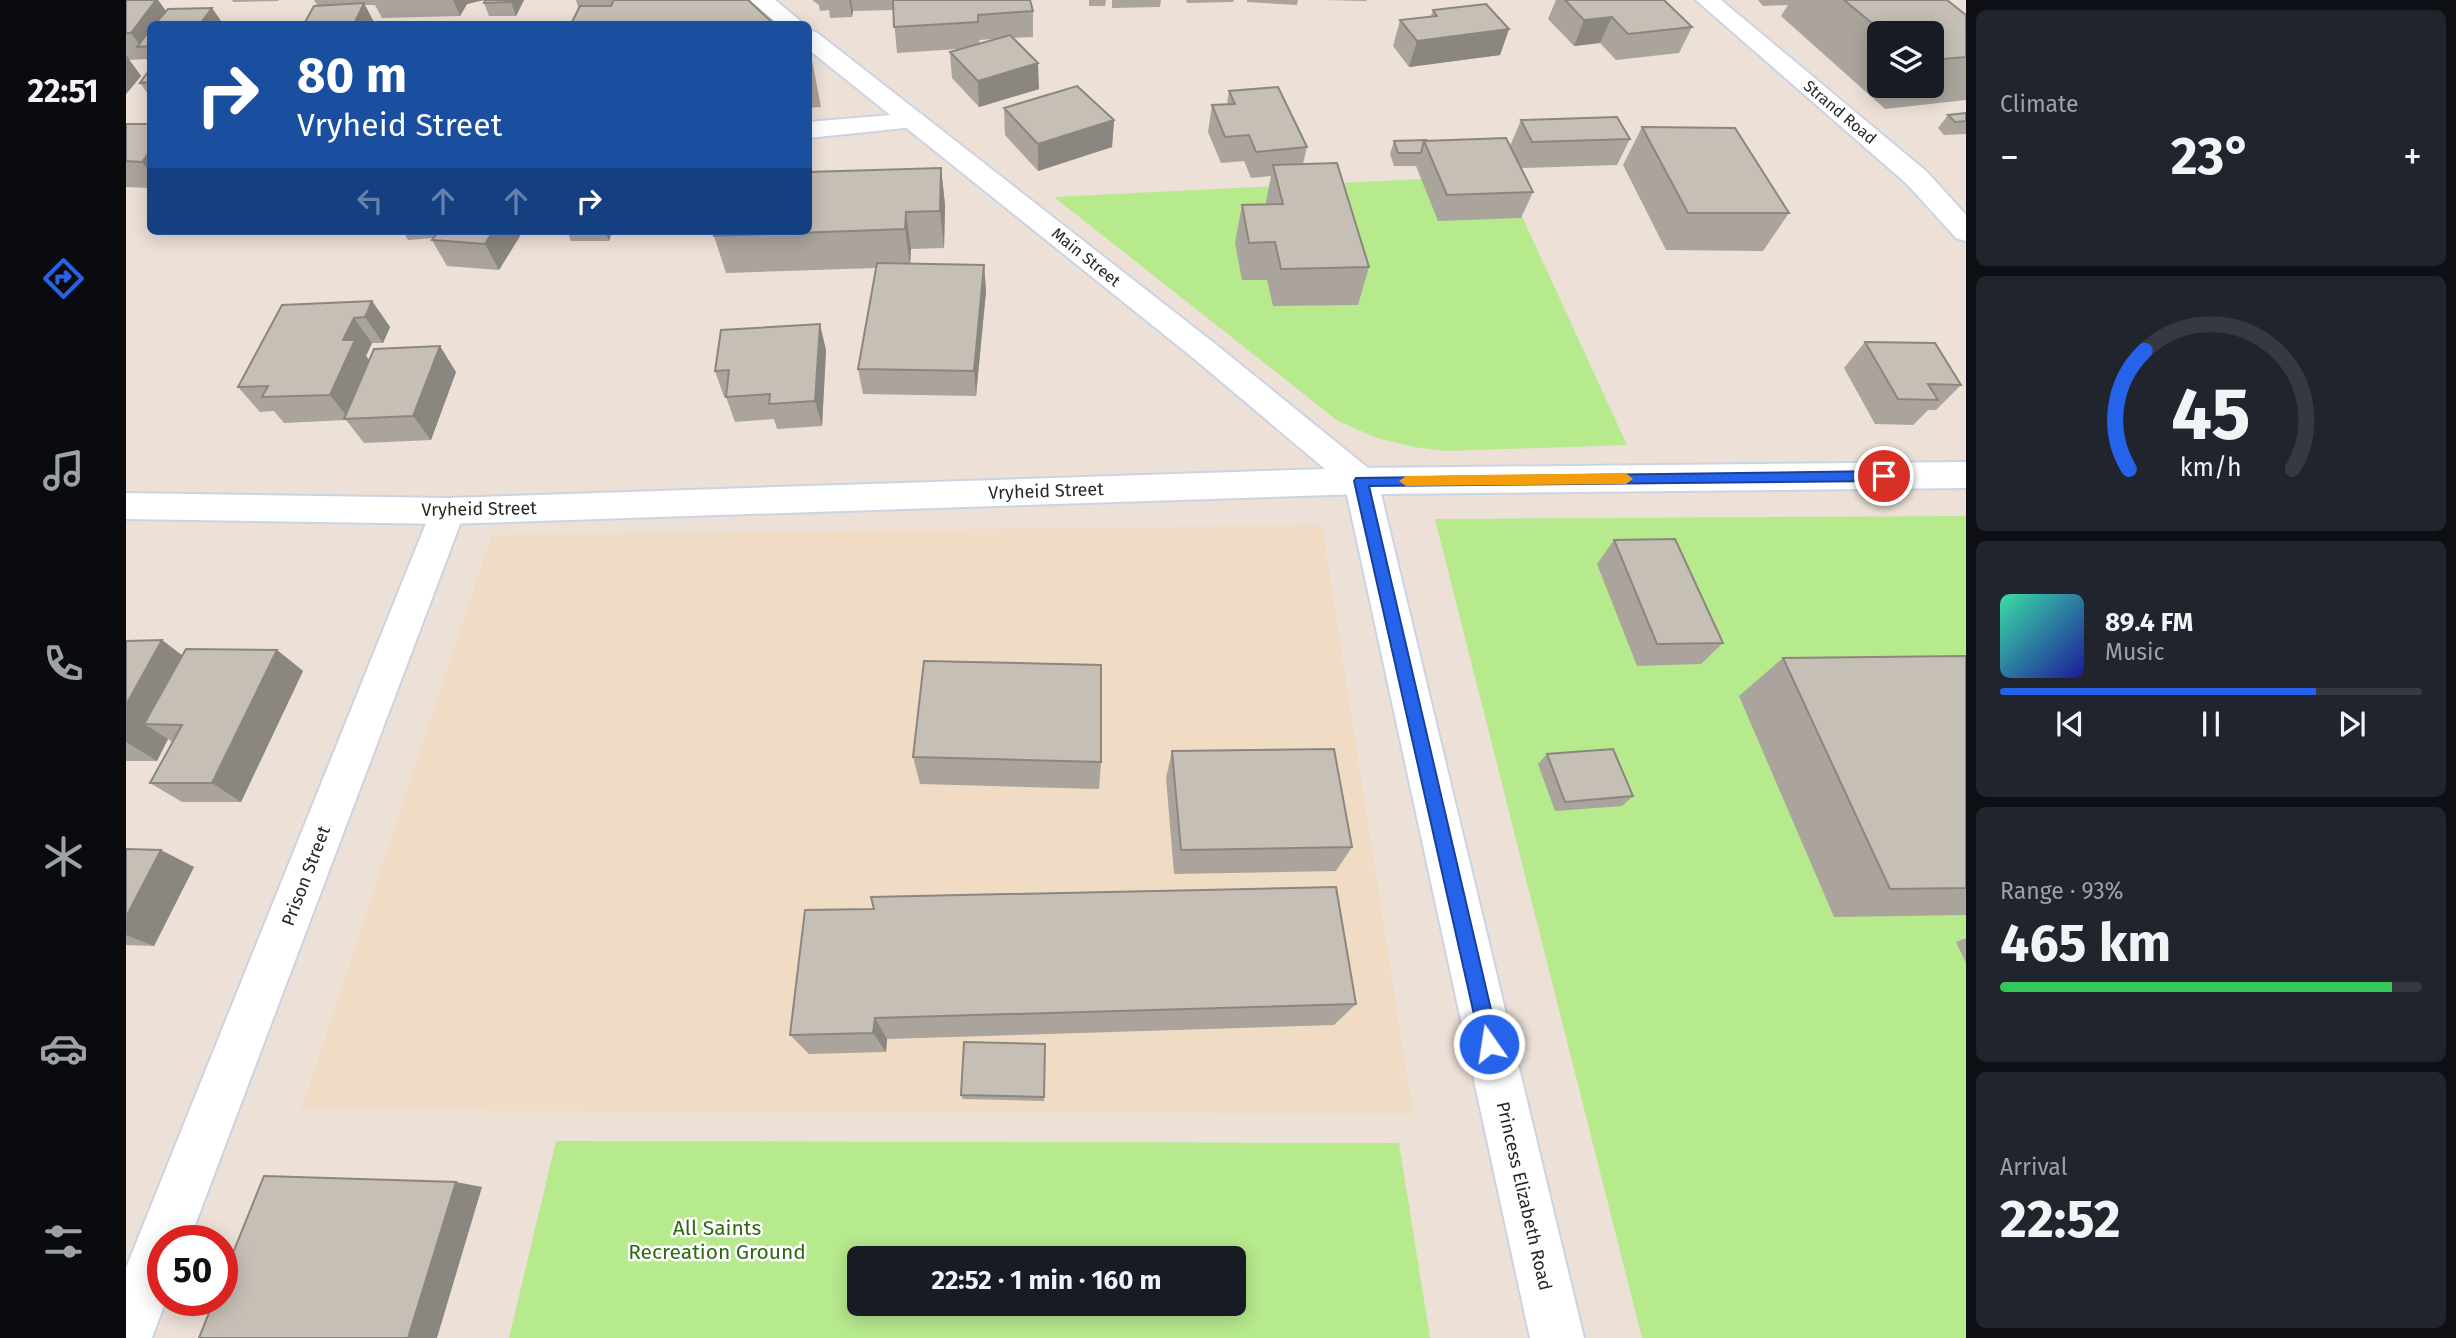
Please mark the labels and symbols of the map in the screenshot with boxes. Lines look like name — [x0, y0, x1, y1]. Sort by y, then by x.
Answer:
street label: Strand Road — [1800, 76, 1880, 148]
street label: Main Street — [1048, 224, 1124, 291]
pin — [1854, 446, 1914, 506]
street label: Vryheid Street — [988, 478, 1105, 504]
street label: Vryheid Street — [421, 497, 537, 521]
street label: Prison Street — [277, 822, 335, 929]
position arrow — [1452, 1007, 1526, 1081]
street label: Princess Elizabeth Road — [1492, 1099, 1556, 1293]
park label: All Saints Recreation Ground — [628, 1215, 806, 1265]
speed limit sign: 50 — [147, 1225, 238, 1316]

